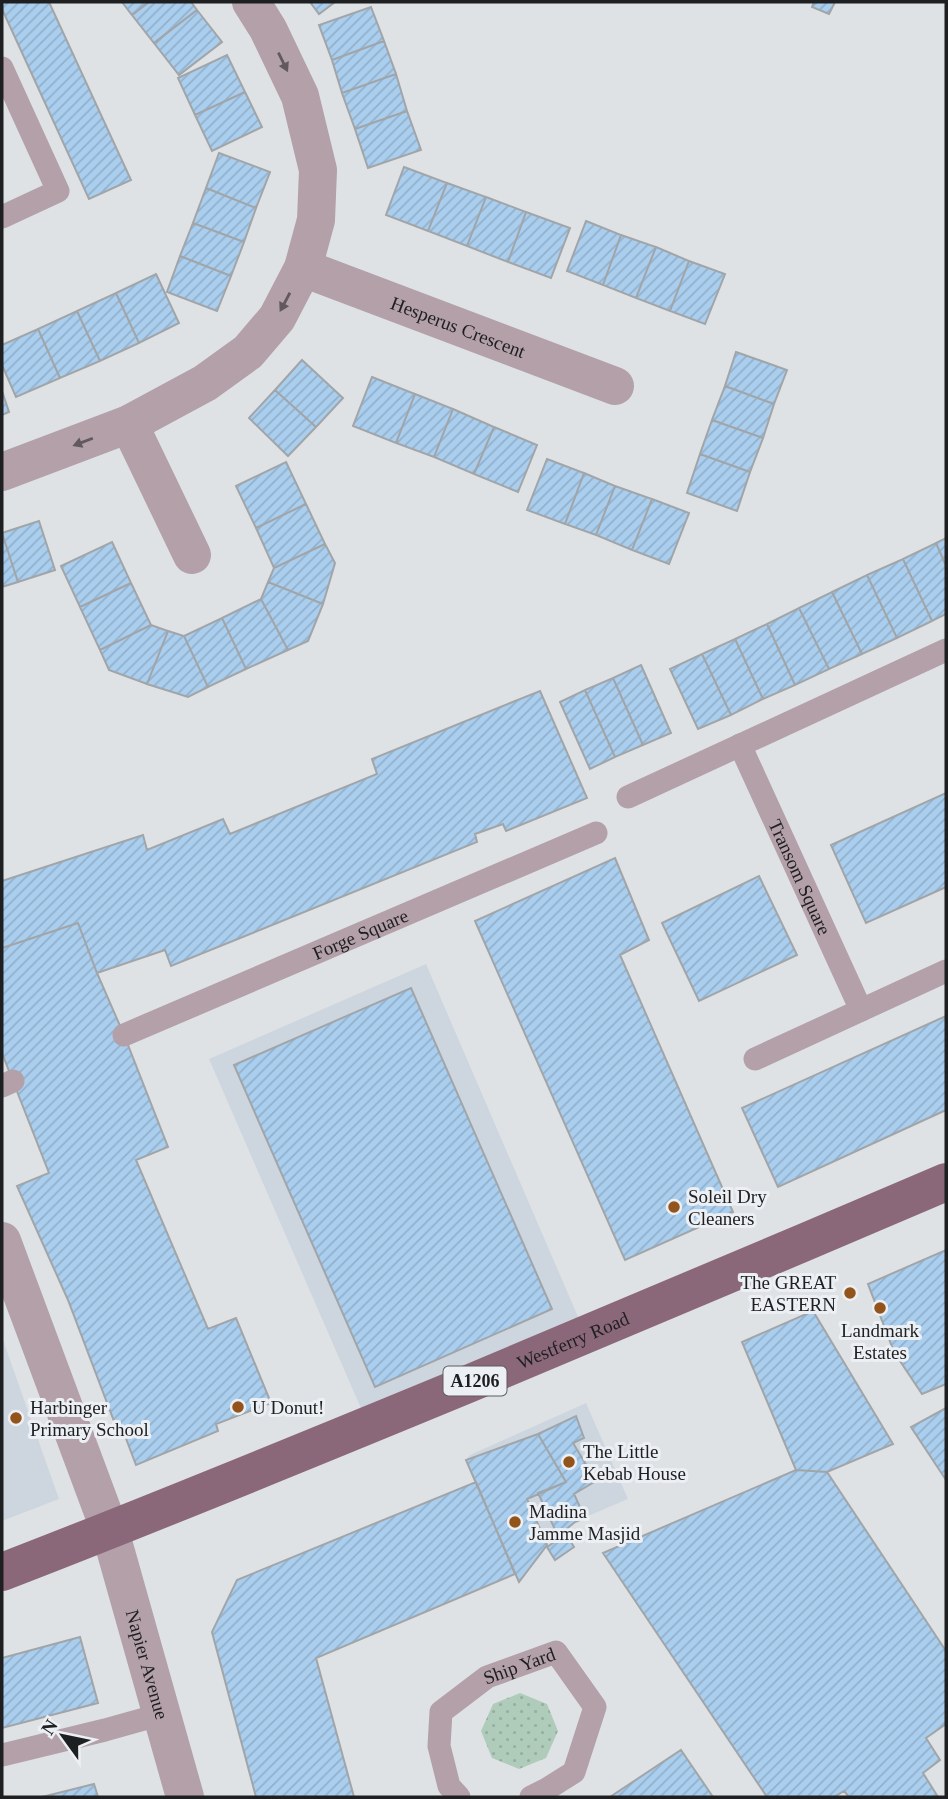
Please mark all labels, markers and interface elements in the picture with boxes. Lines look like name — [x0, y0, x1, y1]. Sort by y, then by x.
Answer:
one-way arrow — [278, 52, 289, 72]
one-way arrow — [280, 292, 292, 312]
street label: Hesperus Crescent — [388, 292, 529, 362]
one-way arrow — [72, 436, 93, 447]
street label: Transom Square — [765, 816, 836, 938]
street label: Forge Square — [309, 904, 411, 964]
place label: Soleil Dry Cleaners — [688, 1186, 767, 1229]
marker: Soleil Dry Cleaners — [666, 1199, 682, 1215]
place label: The GREAT EASTERN — [740, 1272, 836, 1315]
marker: The GREAT EASTERN — [842, 1285, 858, 1301]
marker: Landmark Estates — [872, 1300, 888, 1316]
street label: Westferry Road — [514, 1307, 632, 1373]
place label: Landmark Estates — [841, 1320, 920, 1363]
road number: A1206 — [444, 1366, 506, 1396]
place label: Harbinger Primary School — [30, 1397, 149, 1440]
place label: U Donut! — [252, 1397, 324, 1418]
marker: U Donut! — [230, 1399, 246, 1415]
marker: Harbinger Primary School — [8, 1410, 24, 1426]
place label: The Little Kebab House — [583, 1441, 686, 1484]
marker: The Little Kebab House — [561, 1454, 577, 1470]
place label: Madina Jamme Masjid — [529, 1501, 641, 1544]
marker: Madina Jamme Masjid — [507, 1514, 523, 1530]
street label: Napier Avenue — [122, 1607, 173, 1722]
street label: Ship Yard — [480, 1643, 558, 1688]
north arrow — [28, 1701, 98, 1771]
text: N — [37, 1715, 62, 1738]

